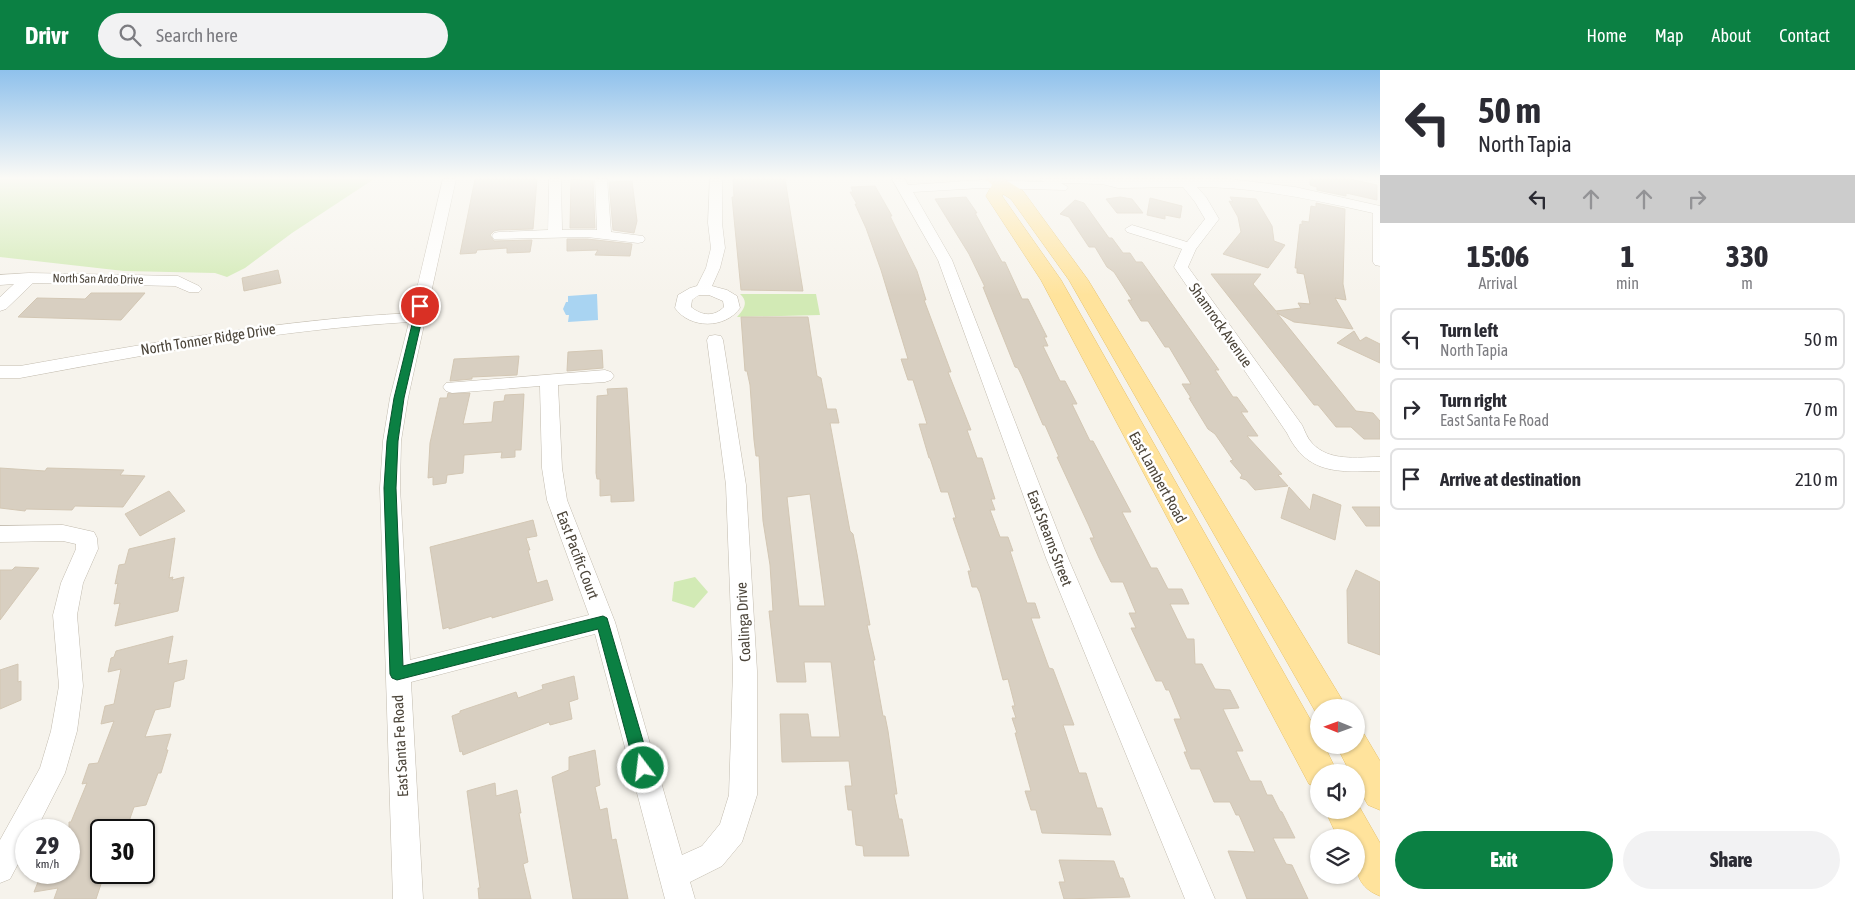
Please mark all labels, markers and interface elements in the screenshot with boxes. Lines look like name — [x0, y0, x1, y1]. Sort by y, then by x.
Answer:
search box — [98, 13, 448, 58]
icon: search — [116, 21, 144, 49]
text: Drivr — [25, 22, 68, 49]
text: Search here — [156, 24, 238, 46]
text: Home — [1587, 25, 1627, 46]
text: Map — [1655, 25, 1684, 46]
text: About — [1712, 25, 1751, 46]
text: Contact — [1779, 25, 1830, 46]
icon: left — [1395, 90, 1460, 155]
text: 50 m — [1478, 90, 1541, 130]
text: North Tapia — [1478, 131, 1572, 157]
icon: left — [1524, 185, 1552, 213]
icon: ahead — [1577, 185, 1605, 213]
icon: ahead — [1630, 185, 1658, 213]
icon: right — [1683, 185, 1711, 213]
text: 15:06 — [1467, 239, 1529, 273]
text: 1 — [1620, 239, 1635, 273]
text: 330 — [1726, 239, 1768, 273]
street label: North San Ardo Drive — [52, 271, 144, 287]
text: Arrival — [1478, 274, 1518, 292]
text: min — [1616, 274, 1639, 292]
text: m — [1741, 274, 1753, 292]
street label: Shamrock Avenue — [1186, 280, 1256, 370]
pin — [399, 285, 441, 327]
icon: arrive — [406, 292, 434, 320]
text: Turn left — [1440, 319, 1498, 341]
street label: North Tonner Ridge Drive — [139, 320, 277, 358]
icon: left — [1397, 325, 1425, 353]
text: 50 m — [1804, 328, 1838, 350]
text: North Tapia — [1440, 341, 1508, 359]
text: Turn right — [1440, 389, 1507, 411]
icon: right — [1397, 395, 1425, 423]
text: 70 m — [1804, 398, 1838, 420]
text: East Santa Fe Road — [1440, 411, 1549, 429]
street label: East Lambert Road — [1126, 428, 1190, 526]
icon: arrive — [1397, 465, 1425, 493]
text: Arrive at destination — [1440, 468, 1581, 490]
text: 210 m — [1795, 468, 1838, 490]
street label: East Stearns Street — [1024, 488, 1076, 588]
street label: East Pacific Court — [553, 509, 603, 601]
street label: Coalinga Drive — [732, 582, 754, 662]
street label: East Santa Fe Road — [389, 695, 411, 797]
north arrow — [1310, 699, 1365, 754]
map controls — [1310, 699, 1365, 884]
position arrow — [616, 741, 668, 793]
button: sound — [1310, 764, 1365, 819]
speed limit sign: 30 — [90, 819, 155, 884]
button: layers — [1310, 829, 1365, 884]
text: 29 — [36, 831, 59, 859]
button: Exit — [1395, 831, 1613, 889]
button: Share — [1623, 831, 1840, 889]
text: km/h — [36, 857, 59, 871]

